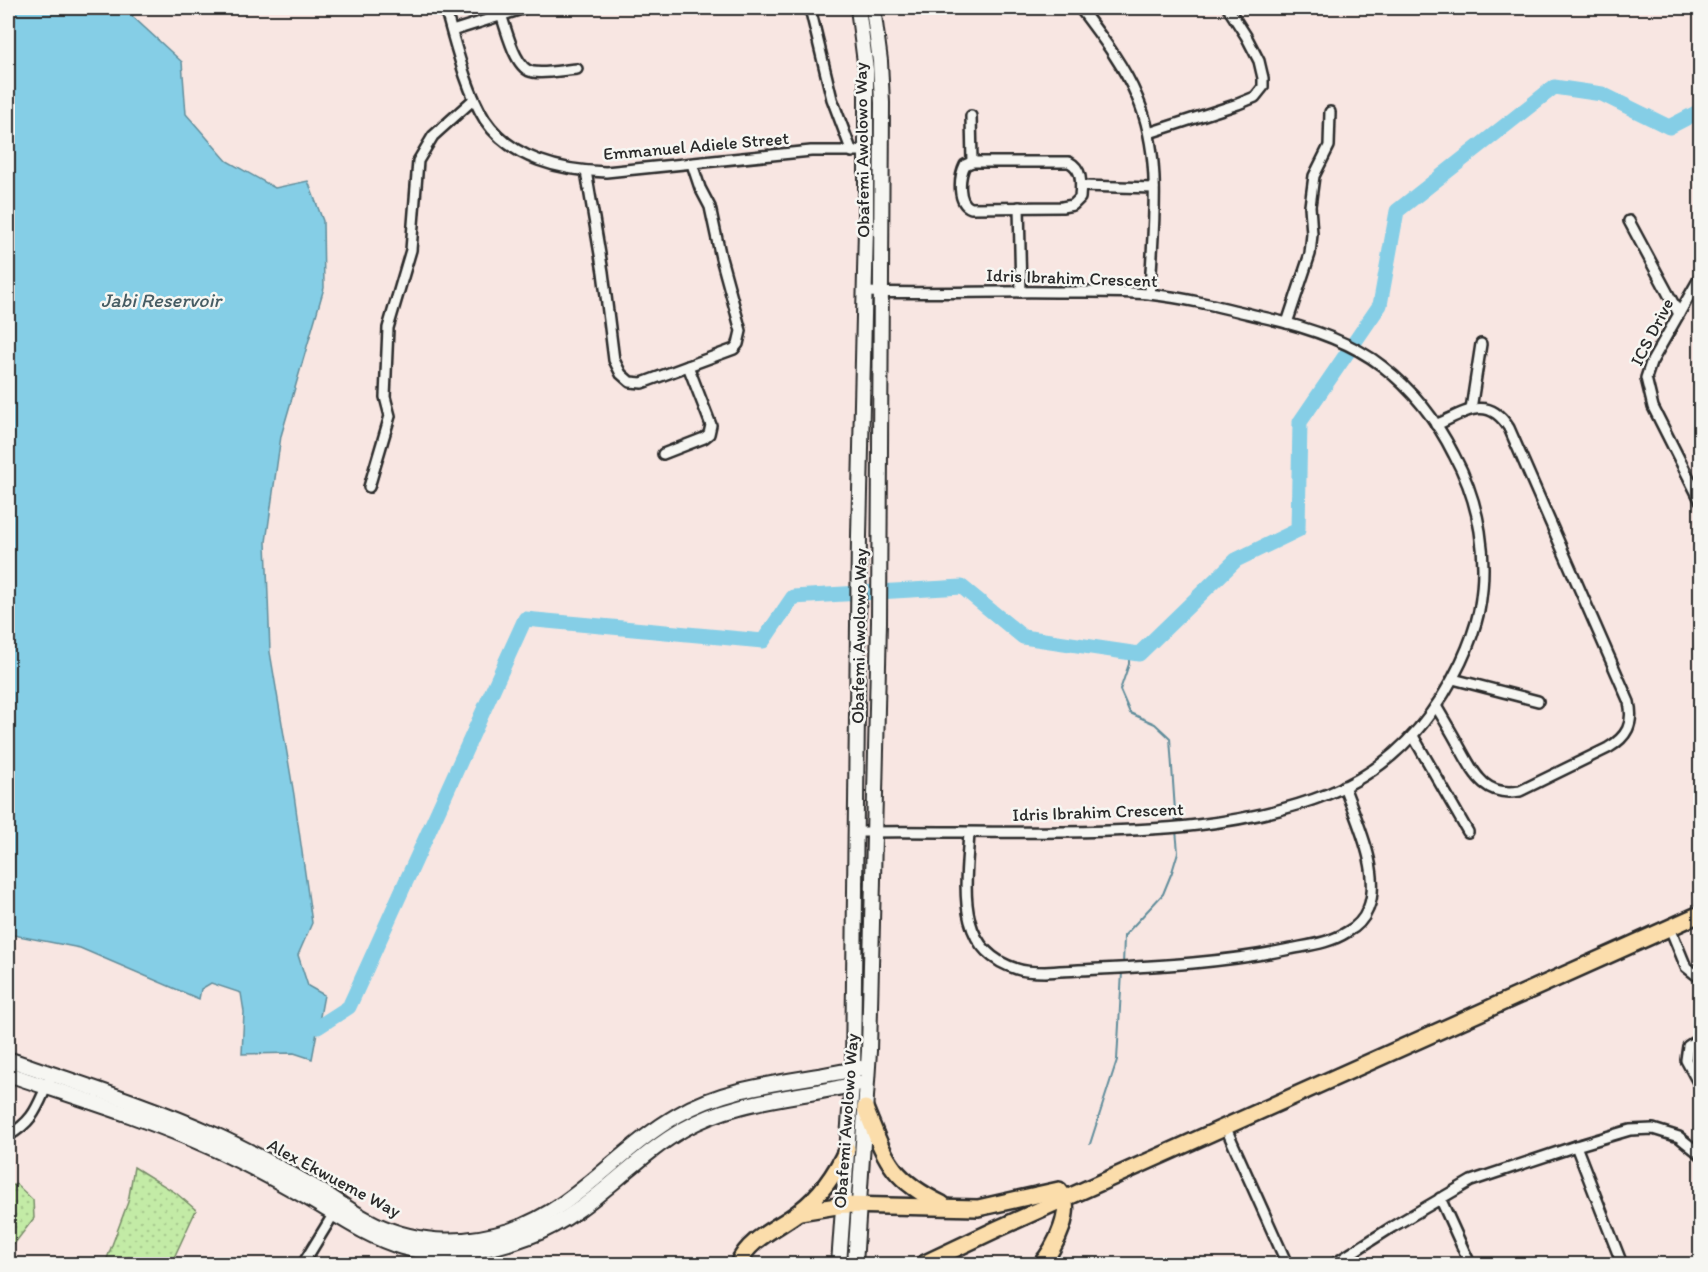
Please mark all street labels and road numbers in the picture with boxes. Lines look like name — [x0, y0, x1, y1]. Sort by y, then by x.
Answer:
street label: Obafemi Awolowo Way — [849, 61, 875, 238]
street label: Emmanuel Adiele Street — [602, 127, 790, 165]
street label: Idris Ibrahim Crescent — [986, 264, 1158, 292]
street label: ICS Drive — [1626, 294, 1678, 370]
street label: Obafemi Awolowo Way — [846, 547, 872, 724]
street label: Idris Ibrahim Crescent — [1012, 798, 1184, 826]
street label: Obafemi Awolowo Way — [829, 1032, 863, 1209]
street label: Alex Ekwueme Way — [264, 1134, 405, 1223]

